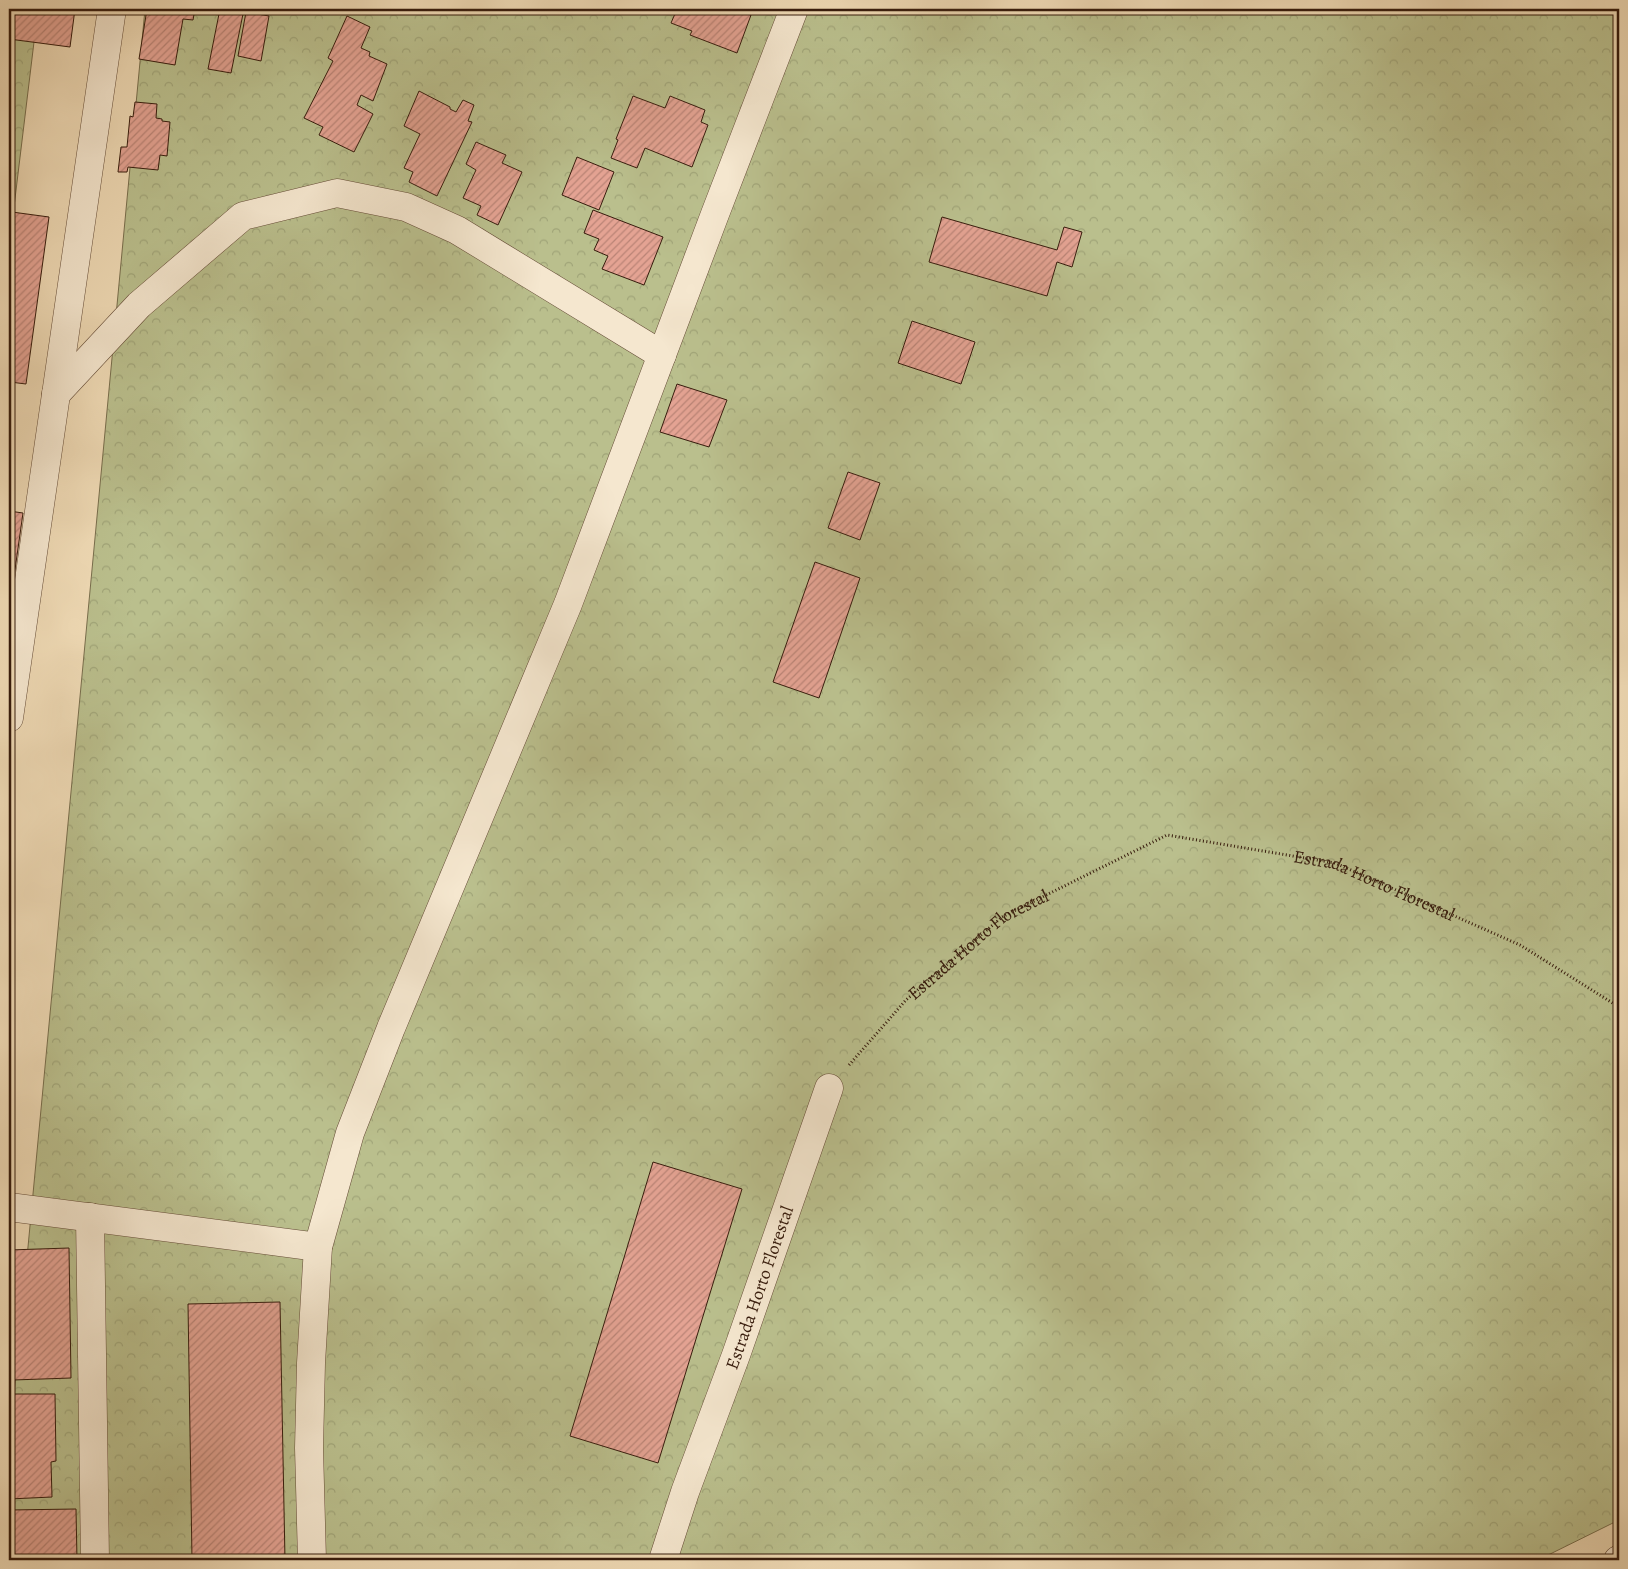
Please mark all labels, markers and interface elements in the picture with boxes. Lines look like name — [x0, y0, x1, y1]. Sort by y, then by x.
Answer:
street label: Estrada Horto Florestal — [1292, 844, 1459, 927]
street label: Estrada Horto Florestal — [903, 884, 1053, 1005]
street label: Estrada Horto Florestal — [720, 1202, 799, 1373]

